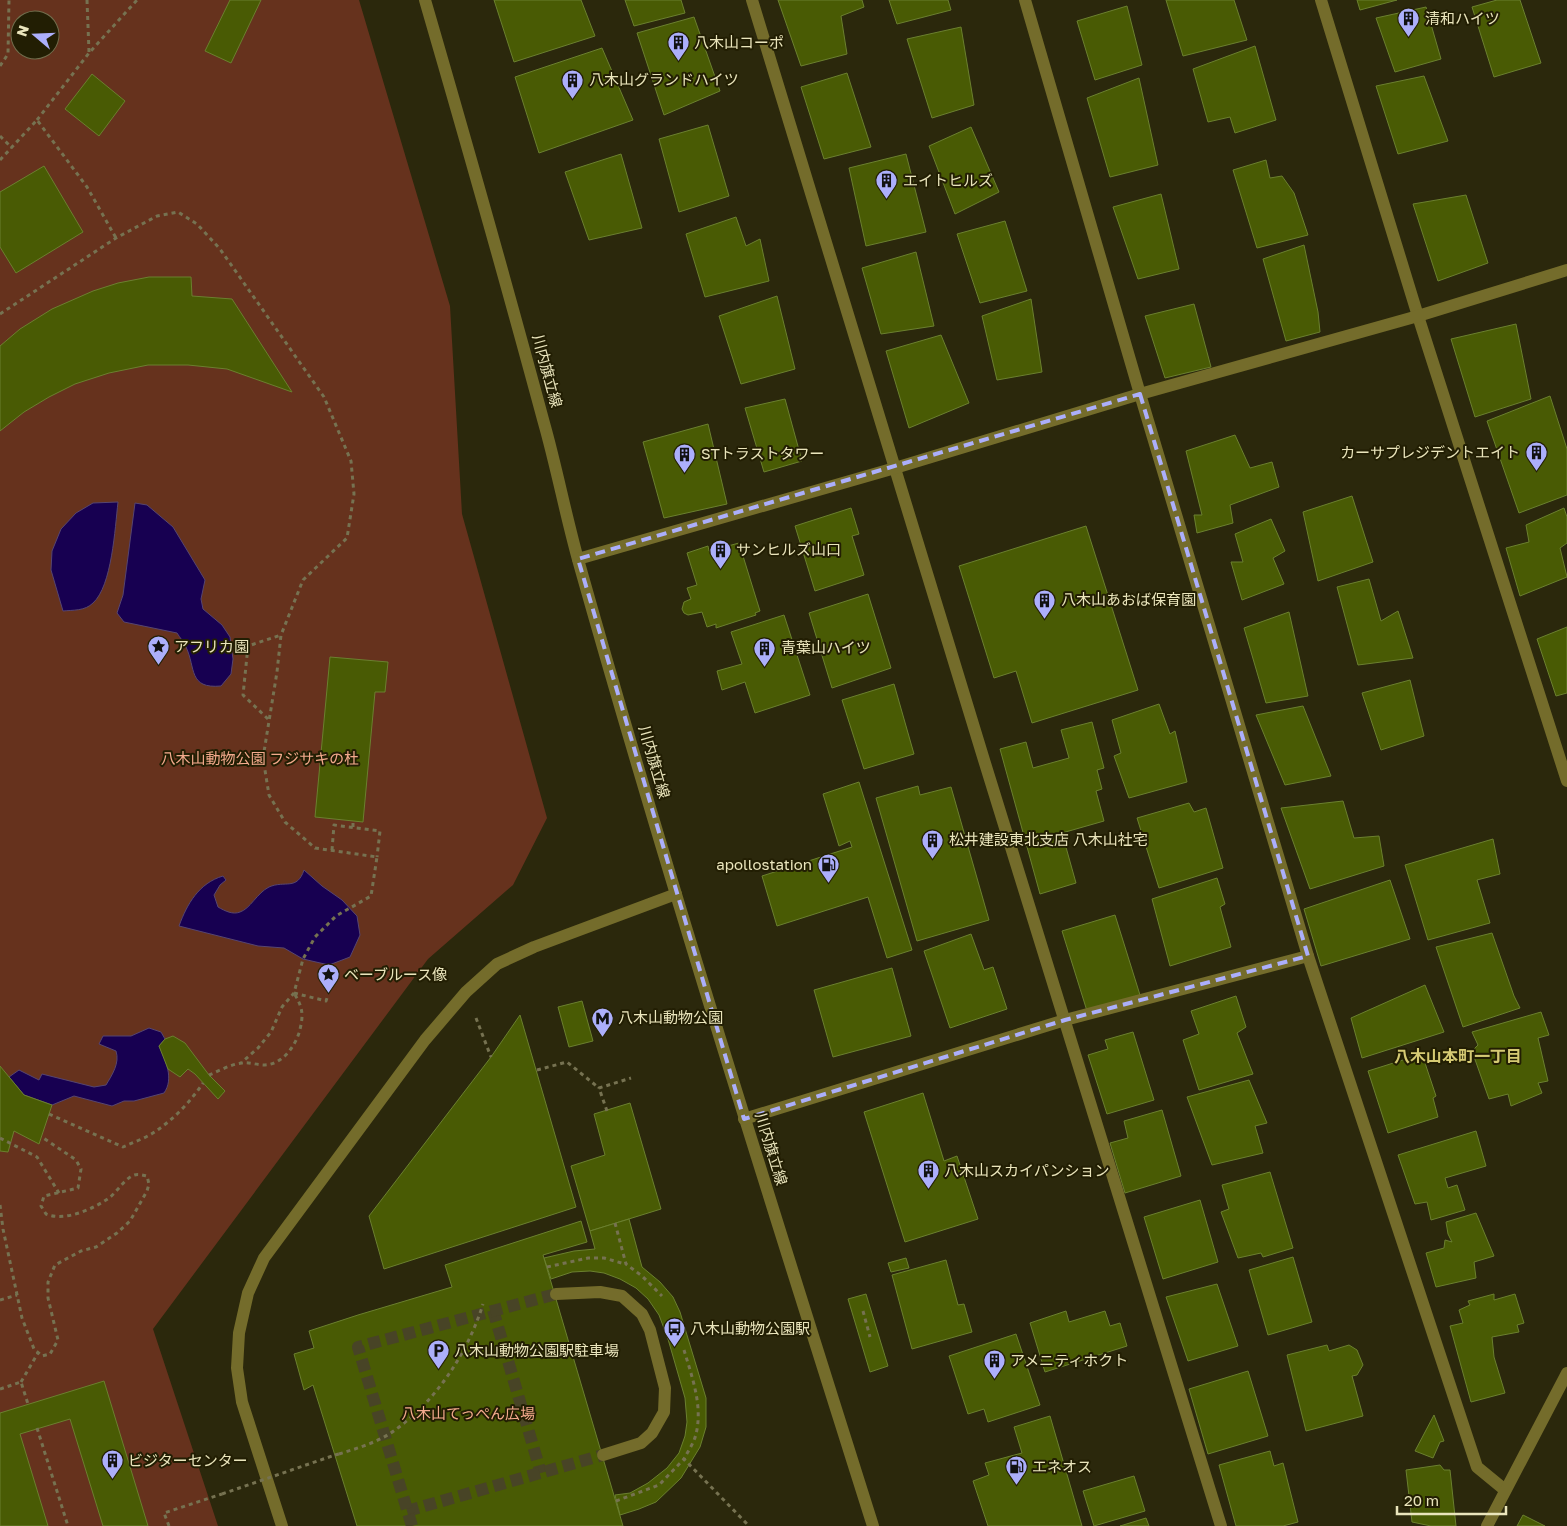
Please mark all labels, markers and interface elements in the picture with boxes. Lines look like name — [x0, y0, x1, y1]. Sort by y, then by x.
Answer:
building icon: 清和ハイツ — [1397, 7, 1421, 38]
place label: 清和ハイツ — [1425, 9, 1500, 27]
north arrow — [10, 10, 60, 60]
text: N — [12, 23, 32, 38]
building icon: 八木山コーポ — [666, 31, 690, 62]
place label: 八木山コーポ — [694, 33, 784, 51]
building icon: 八木山グランドハイツ — [561, 68, 585, 99]
place label: 八木山グランドハイツ — [589, 70, 739, 88]
building icon: エイトヒルズ — [875, 169, 899, 200]
place label: エイトヒルズ — [903, 171, 993, 189]
street label: 川内旗立線 — [530, 332, 566, 409]
building icon: カーサプレジデントエイト — [1524, 441, 1548, 472]
building icon: STトラストタワー — [673, 442, 697, 473]
place label: カーサプレジデントエイト — [1340, 443, 1520, 461]
place label: STトラストタワー — [701, 444, 824, 462]
building icon: サンヒルズ山口 — [708, 538, 732, 569]
place label: サンヒルズ山口 — [736, 540, 841, 558]
building icon: 八木山あおば保育園 — [1033, 588, 1057, 619]
place label: 八木山あおば保育園 — [1061, 590, 1196, 608]
place icon: アフリカ園 — [146, 635, 170, 666]
building icon: 青葉山ハイツ — [753, 636, 777, 667]
place label: アフリカ園 — [174, 637, 249, 655]
place label: 青葉山ハイツ — [781, 638, 871, 656]
street label: 川内旗立線 — [636, 723, 674, 800]
park label: 八木山動物公園 フジサキの杜 — [161, 749, 359, 767]
building icon: 松井建設東北支店 八木山社宅 — [921, 828, 945, 859]
place label: 松井建設東北支店 八木山社宅 — [949, 830, 1148, 848]
fuel station icon: apollostation — [816, 853, 840, 884]
place label: apollostation — [716, 855, 812, 873]
place icon: ベーブルース像 — [316, 963, 340, 994]
place label: ベーブルース像 — [344, 965, 447, 983]
metro station icon: 八木山動物公園 — [590, 1006, 614, 1037]
place label: 八木山動物公園 — [618, 1008, 723, 1026]
district label: 八木山本町一丁目 — [1394, 1046, 1522, 1066]
street label: 川内旗立線 — [752, 1110, 792, 1187]
building icon: 八木山スカイパンション — [916, 1159, 940, 1190]
place label: 八木山スカイパンション — [944, 1161, 1109, 1179]
bus stop icon: 八木山動物公園駅 — [662, 1317, 686, 1348]
place label: 八木山動物公園駅 — [690, 1319, 810, 1337]
parking icon: 八木山動物公園駅駐車場 — [426, 1339, 450, 1370]
place label: 八木山動物公園駅駐車場 — [454, 1341, 619, 1359]
building icon: アメニティホクト — [982, 1349, 1006, 1380]
place label: アメニティホクト — [1010, 1351, 1128, 1369]
park label: 八木山てっぺん広場 — [401, 1404, 535, 1422]
building icon: ビジターセンター — [100, 1449, 124, 1480]
place label: ビジターセンター — [128, 1451, 248, 1469]
fuel station icon: エネオス — [1004, 1455, 1028, 1486]
place label: エネオス — [1032, 1457, 1092, 1475]
scale bar — [1397, 1484, 1506, 1516]
text: 20 m — [1404, 1491, 1439, 1509]

